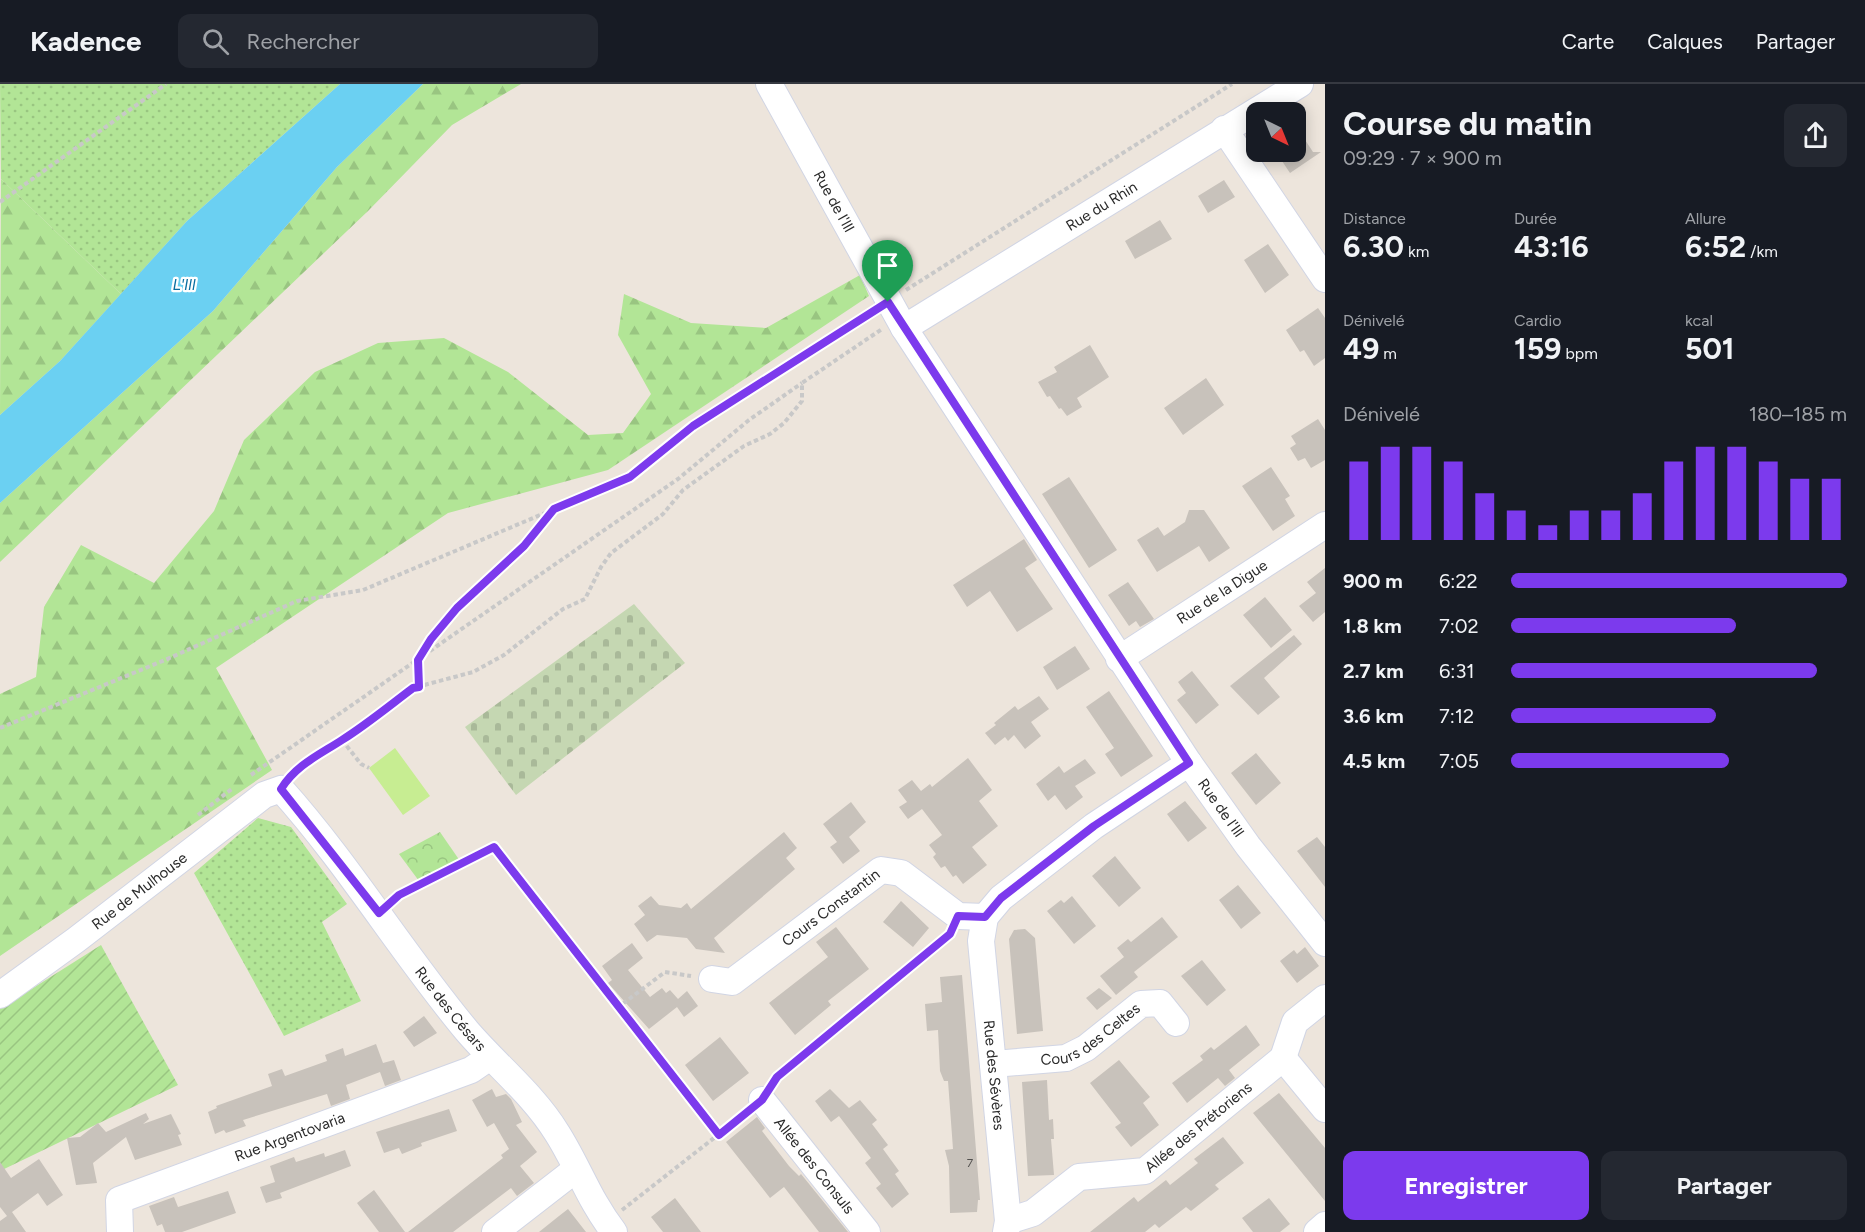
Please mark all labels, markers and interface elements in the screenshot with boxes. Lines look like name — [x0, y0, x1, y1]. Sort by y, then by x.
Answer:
search box — [178, 14, 598, 68]
text: Kadence — [30, 24, 142, 58]
icon: search — [199, 25, 232, 58]
text: Rechercher — [247, 28, 360, 55]
text: Carte — [1562, 29, 1614, 54]
text: Calques — [1647, 29, 1723, 54]
text: Partager — [1756, 29, 1835, 54]
north arrow — [1246, 102, 1306, 162]
map controls — [1246, 102, 1306, 162]
text: Course du matin — [1343, 104, 1592, 143]
button: share — [1784, 104, 1847, 167]
text: 09:29 · 7 × 900 m — [1343, 146, 1502, 170]
street label: Rue de l'Ill — [810, 167, 858, 235]
street label: Rue du Rhin — [1063, 178, 1140, 235]
text: Distance — [1343, 209, 1406, 228]
text: Durée — [1514, 209, 1557, 228]
text: Allure — [1685, 209, 1726, 228]
text: 6.30 — [1343, 228, 1404, 265]
text: 43:16 — [1514, 228, 1589, 265]
text: 6:52 — [1685, 228, 1746, 265]
pin — [862, 240, 913, 302]
text: km — [1404, 242, 1429, 261]
text: /km — [1746, 242, 1778, 261]
icon: arrive — [871, 249, 904, 282]
water label: L'Ill — [173, 275, 196, 294]
text: Dénivelé — [1343, 311, 1405, 330]
text: Cardio — [1514, 311, 1561, 330]
text: kcal — [1685, 311, 1713, 330]
text: 49 — [1343, 330, 1379, 367]
text: 159 — [1514, 330, 1562, 367]
text: 501 — [1685, 330, 1735, 367]
text: m — [1379, 344, 1397, 363]
text: bpm — [1562, 344, 1598, 363]
text: Dénivelé — [1343, 402, 1420, 426]
text: 180–185 m — [1749, 402, 1847, 426]
street label: Rue de la Digue — [1173, 556, 1271, 628]
text: 900 m — [1343, 569, 1403, 593]
text: 6:22 — [1439, 569, 1478, 593]
text: 1.8 km — [1343, 614, 1402, 638]
text: 7:02 — [1439, 614, 1479, 638]
text: 2.7 km — [1343, 659, 1404, 683]
text: 6:31 — [1439, 659, 1475, 683]
text: 3.6 km — [1343, 704, 1404, 728]
text: 7:12 — [1439, 704, 1474, 728]
text: 4.5 km — [1343, 749, 1405, 773]
text: 7:05 — [1439, 749, 1479, 773]
street label: Rue de l'Ill — [1194, 775, 1248, 841]
street label: Rue de Mulhouse — [88, 849, 191, 933]
street label: Cours Constantin — [778, 865, 883, 950]
street label: Rue des Césars — [411, 963, 490, 1055]
street label: Cours des Celtes — [1040, 999, 1144, 1069]
street label: Rue des Sévères — [980, 1019, 1008, 1131]
street label: Allée des Prétoriens — [1141, 1078, 1256, 1176]
street label: Rue Argentovaria — [232, 1108, 347, 1165]
street label: Allée des Consuls — [770, 1114, 858, 1218]
button: Enregistrer — [1343, 1151, 1589, 1220]
button: Partager — [1601, 1151, 1847, 1220]
house number: 7 — [967, 1156, 974, 1170]

